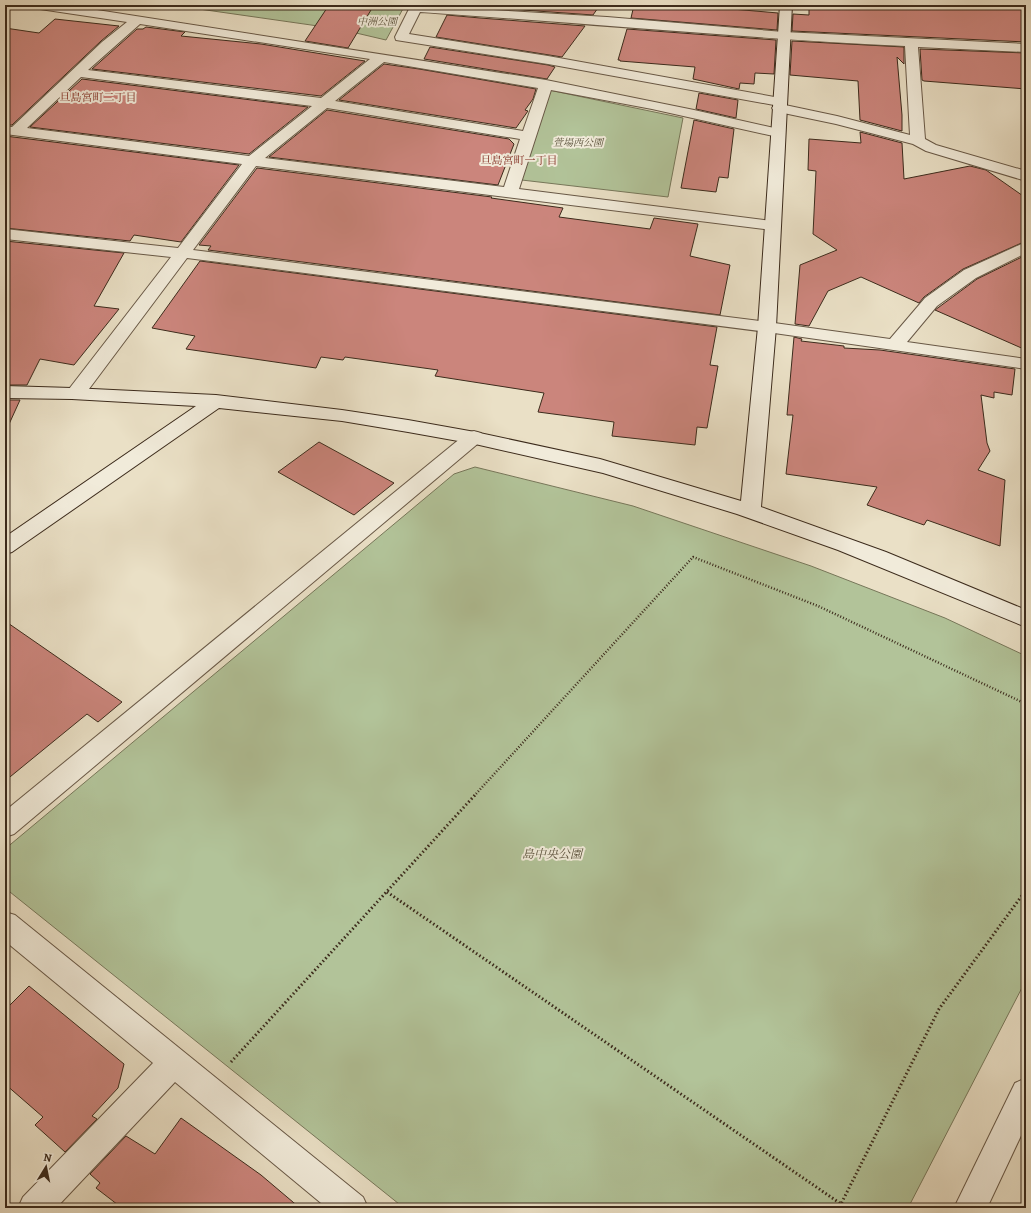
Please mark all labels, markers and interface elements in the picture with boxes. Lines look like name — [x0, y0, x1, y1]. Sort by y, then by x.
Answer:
park label: 中洲公園 — [357, 15, 399, 28]
district label: 旦島宮町二丁目 — [60, 90, 137, 105]
park label: 萱場西公園 — [553, 136, 605, 149]
district label: 旦島宮町一丁目 — [481, 153, 558, 168]
park label: 島中央公園 — [522, 846, 584, 862]
north arrow — [26, 1147, 66, 1187]
text: N — [42, 1150, 53, 1166]

